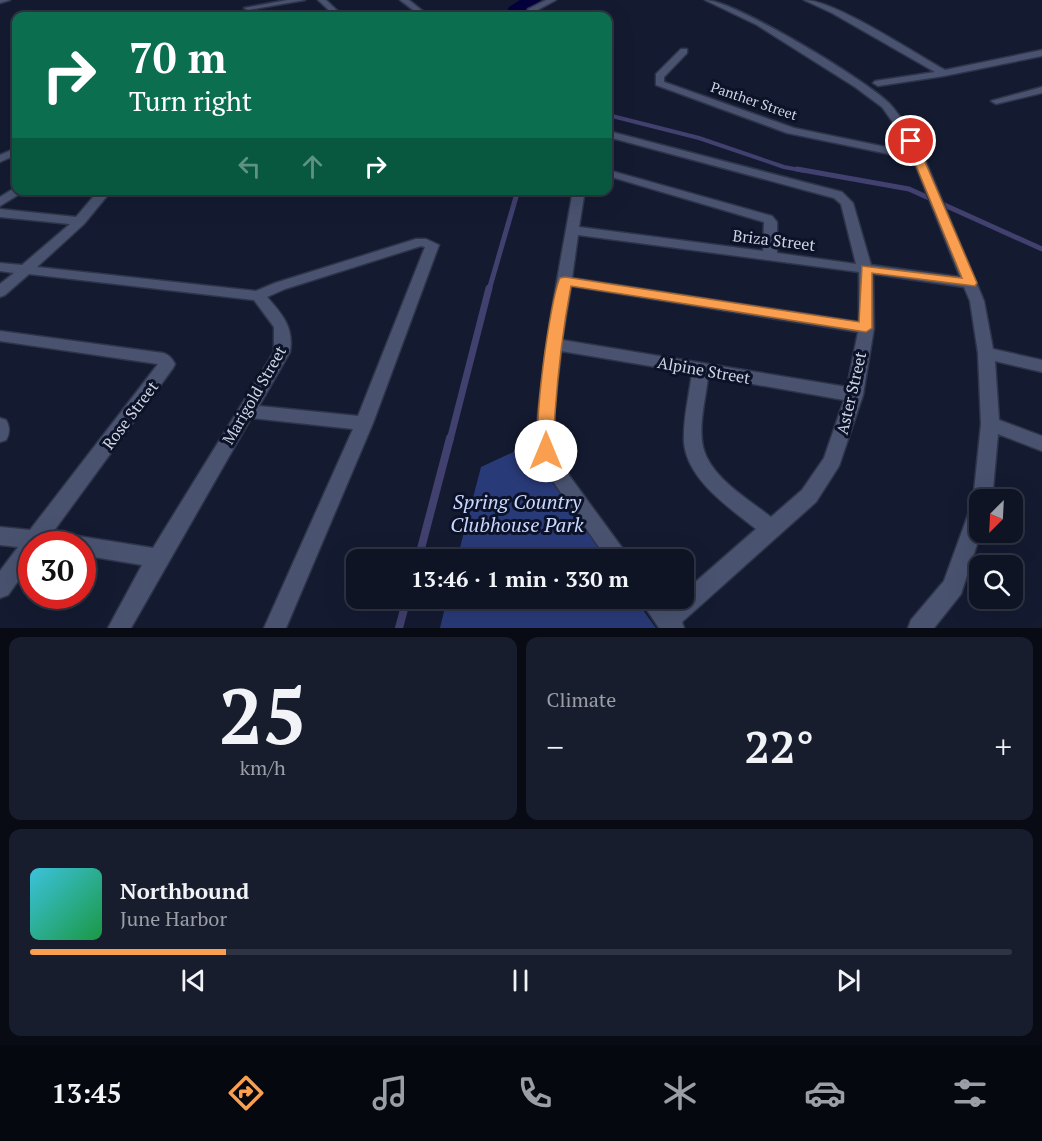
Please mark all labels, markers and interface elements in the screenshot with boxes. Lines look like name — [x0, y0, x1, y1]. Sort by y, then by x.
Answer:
text: 70 m — [129, 29, 227, 85]
icon: right — [30, 36, 108, 114]
street label: Panther Street — [708, 77, 801, 124]
text: Turn right — [129, 83, 252, 119]
pin — [885, 115, 936, 166]
icon: arrive — [894, 124, 927, 157]
icon: left — [233, 150, 266, 183]
icon: ahead — [296, 150, 329, 183]
icon: right — [359, 150, 392, 183]
street label: Briza Street — [731, 224, 817, 256]
street label: Marigold Street — [217, 342, 291, 448]
street label: Aster Street — [831, 349, 871, 437]
street label: Alpine Street — [656, 351, 752, 389]
street label: Rose Street — [97, 376, 163, 454]
position arrow — [514, 419, 578, 483]
park label: Spring Country Clubhouse Park — [450, 488, 584, 538]
north arrow — [969, 489, 1023, 543]
map controls — [969, 489, 1023, 609]
speed limit sign: 30 — [18, 531, 96, 609]
button: search — [969, 555, 1023, 609]
text: 13:46 · 1 min · 330 m — [411, 564, 629, 593]
text: 25 — [219, 663, 307, 766]
text: Climate — [547, 686, 616, 713]
text: 22° — [745, 716, 814, 776]
text: − — [547, 725, 564, 768]
text: + — [994, 725, 1012, 768]
text: km/h — [240, 754, 286, 781]
text: Northbound — [120, 876, 249, 905]
text: June Harbor — [120, 905, 227, 932]
icon: previous — [177, 964, 210, 997]
icon: pause — [504, 964, 537, 997]
icon: next — [832, 964, 865, 997]
icon: directions — [225, 1072, 267, 1114]
icon: music — [369, 1072, 411, 1114]
icon: phone — [514, 1072, 556, 1114]
icon: climate — [659, 1072, 701, 1114]
icon: car — [804, 1072, 846, 1114]
icon: filters — [949, 1072, 991, 1114]
text: 13:45 — [51, 1075, 122, 1111]

